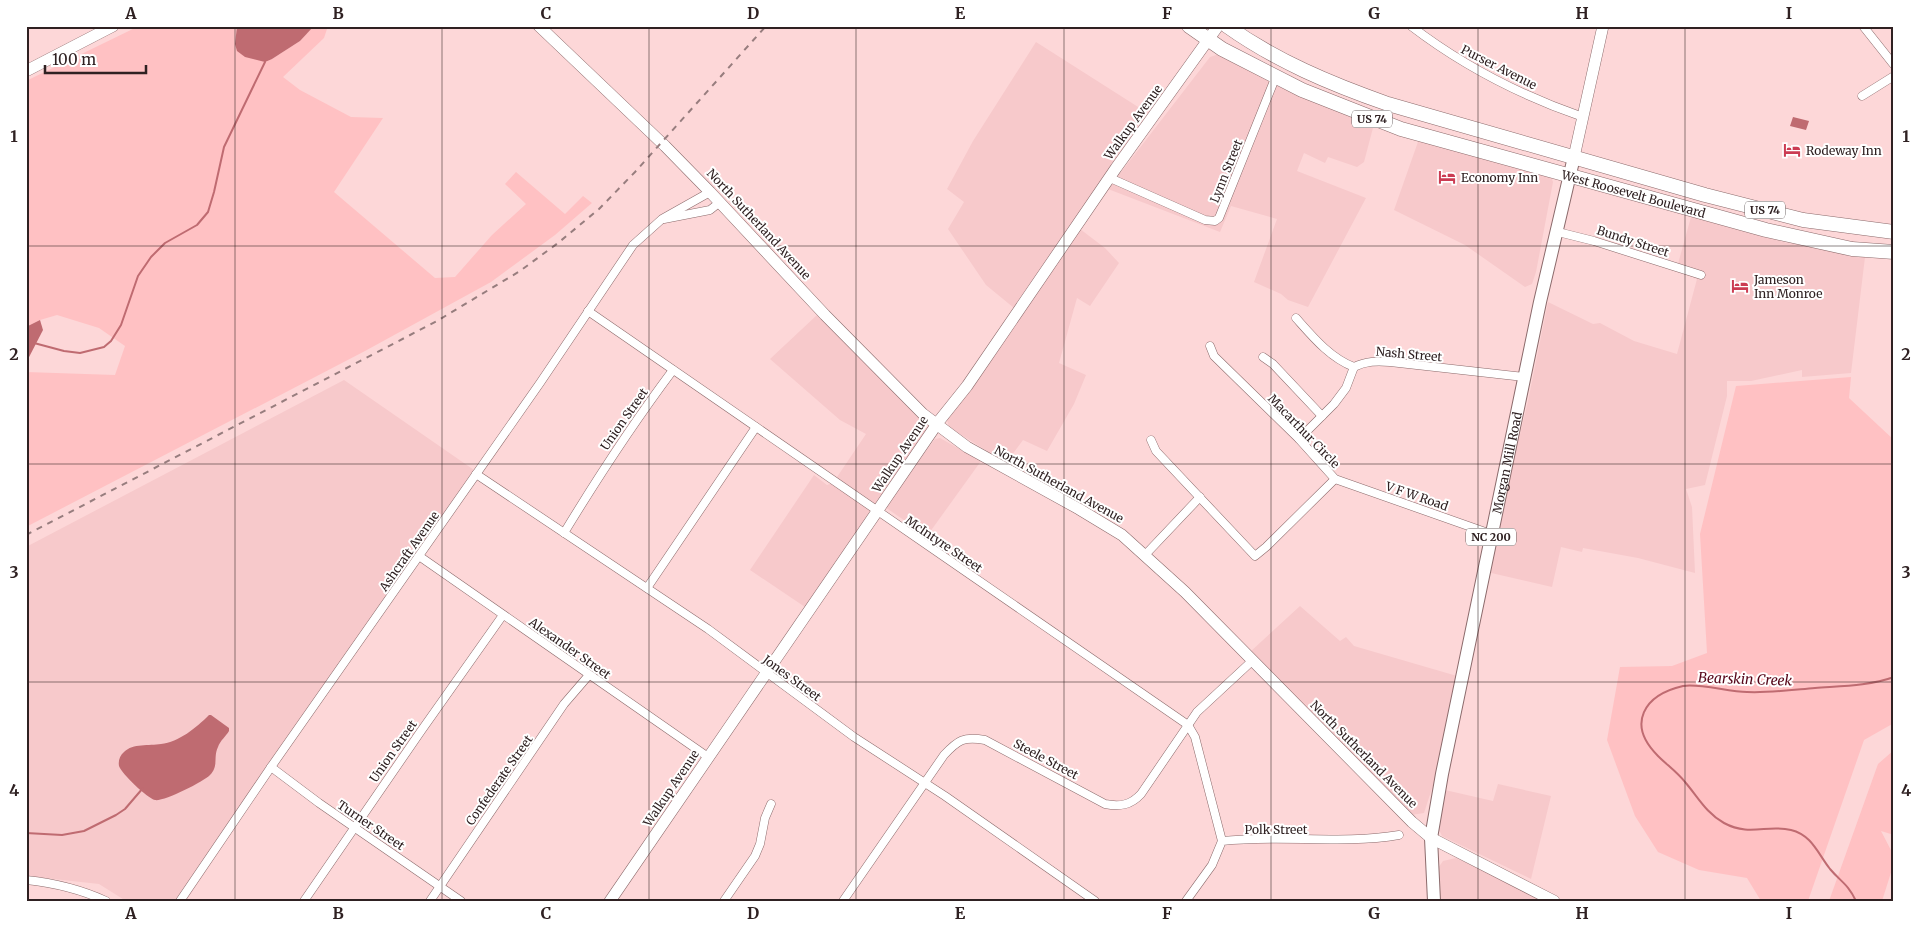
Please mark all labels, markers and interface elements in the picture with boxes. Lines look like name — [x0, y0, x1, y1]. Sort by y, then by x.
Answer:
text: A — [124, 3, 137, 23]
text: B — [332, 3, 344, 23]
text: C — [541, 3, 551, 23]
text: D — [747, 3, 759, 23]
text: E — [955, 3, 966, 23]
text: F — [1162, 3, 1172, 23]
text: G — [1368, 3, 1380, 23]
text: H — [1575, 3, 1589, 23]
text: I — [1786, 3, 1792, 23]
street label: Purser Avenue — [1459, 41, 1539, 93]
scale bar — [45, 42, 146, 74]
text: 100 m — [52, 50, 96, 69]
street label: Walkup Avenue — [1100, 82, 1165, 163]
road number: US 74 — [1352, 110, 1392, 128]
text: 1 — [10, 126, 18, 146]
text: 1 — [1902, 126, 1910, 146]
street label: Lynn Street — [1207, 137, 1246, 205]
hotel icon: Rodeway Inn — [1782, 140, 1802, 160]
place label: Rodeway Inn — [1806, 143, 1882, 158]
street label: North Sutherland Avenue — [704, 166, 814, 282]
street label: West Roosevelt Boulevard — [1559, 166, 1707, 220]
hotel icon: Economy Inn — [1437, 167, 1457, 187]
place label: Economy Inn — [1461, 170, 1538, 185]
road number: US 74 — [1745, 202, 1785, 218]
street label: Bundy Street — [1595, 222, 1671, 260]
place label: Jameson Inn Monroe — [1753, 272, 1822, 301]
hotel icon: Jameson Inn Monroe — [1730, 276, 1750, 296]
text: 2 — [9, 344, 19, 364]
street label: Nash Street — [1375, 344, 1443, 364]
text: 2 — [1901, 344, 1911, 364]
street label: Union Street — [597, 385, 651, 453]
street label: Macarthur Circle — [1265, 391, 1343, 471]
street label: Morgan Mill Road — [1489, 410, 1525, 515]
street label: Walkup Avenue — [868, 413, 931, 496]
street label: North Sutherland Avenue — [992, 442, 1126, 526]
street label: V F W Road — [1383, 478, 1450, 514]
street label: Ashcraft Avenue — [375, 508, 442, 595]
street label: McIntyre Street — [903, 513, 986, 576]
road number: NC 200 — [1466, 528, 1516, 546]
text: 3 — [9, 562, 19, 582]
text: 3 — [1901, 562, 1911, 582]
street label: Alexander Street — [525, 614, 614, 682]
street label: Jones Street — [759, 651, 824, 704]
water label: Bearskin Creek — [1698, 668, 1793, 690]
street label: North Sutherland Avenue — [1307, 697, 1421, 811]
street label: Union Street — [366, 717, 420, 785]
street label: Confederate Street — [462, 732, 536, 828]
street label: Steele Street — [1011, 736, 1081, 783]
street label: Walkup Avenue — [639, 747, 702, 830]
text: 4 — [9, 780, 19, 800]
text: 4 — [1901, 780, 1911, 800]
street label: Turner Street — [334, 797, 408, 853]
street label: Polk Street — [1245, 822, 1308, 837]
text: A — [124, 903, 137, 923]
text: B — [332, 903, 344, 923]
text: C — [541, 903, 551, 923]
text: D — [747, 903, 759, 923]
text: E — [955, 903, 966, 923]
text: F — [1162, 903, 1172, 923]
text: G — [1368, 903, 1380, 923]
text: H — [1575, 903, 1589, 923]
text: I — [1786, 903, 1792, 923]

